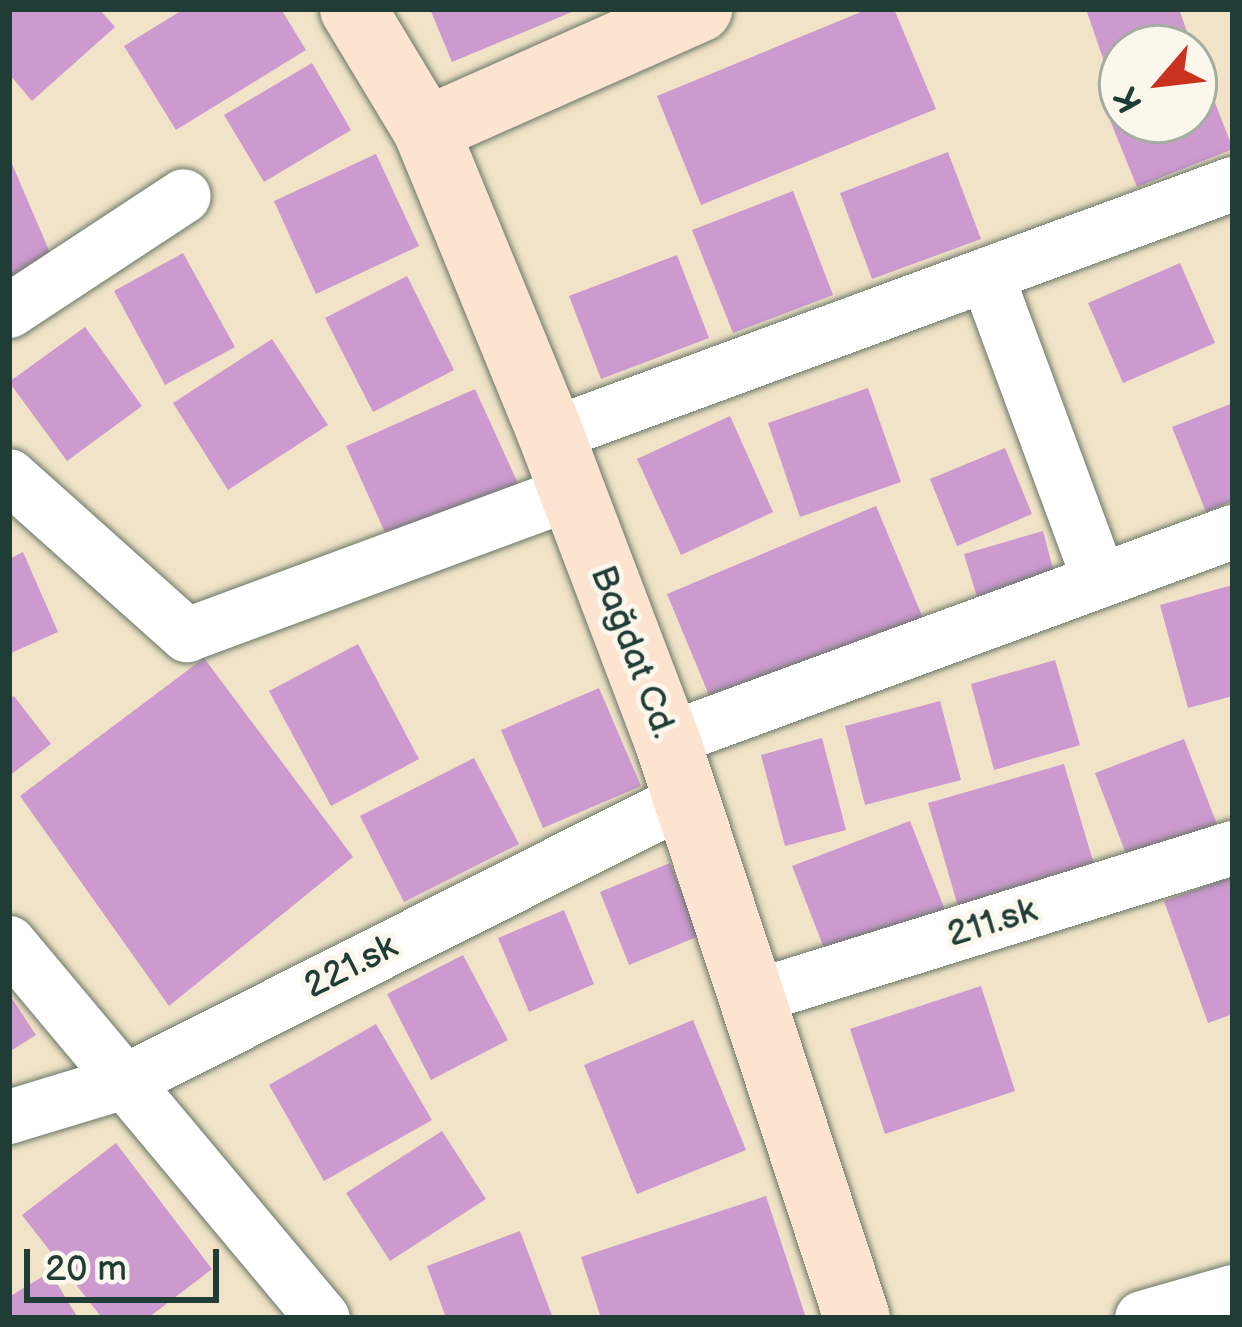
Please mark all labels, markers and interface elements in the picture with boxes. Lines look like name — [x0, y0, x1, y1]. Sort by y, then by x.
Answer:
north arrow — [1098, 24, 1218, 144]
text: K — [1106, 80, 1152, 119]
street label: Bağdat Cd. — [580, 560, 686, 744]
street label: 211.sk — [942, 889, 1042, 957]
street label: 221.sk — [297, 925, 405, 1009]
scale bar — [30, 1225, 225, 1299]
text: 20 m — [45, 1248, 127, 1291]

